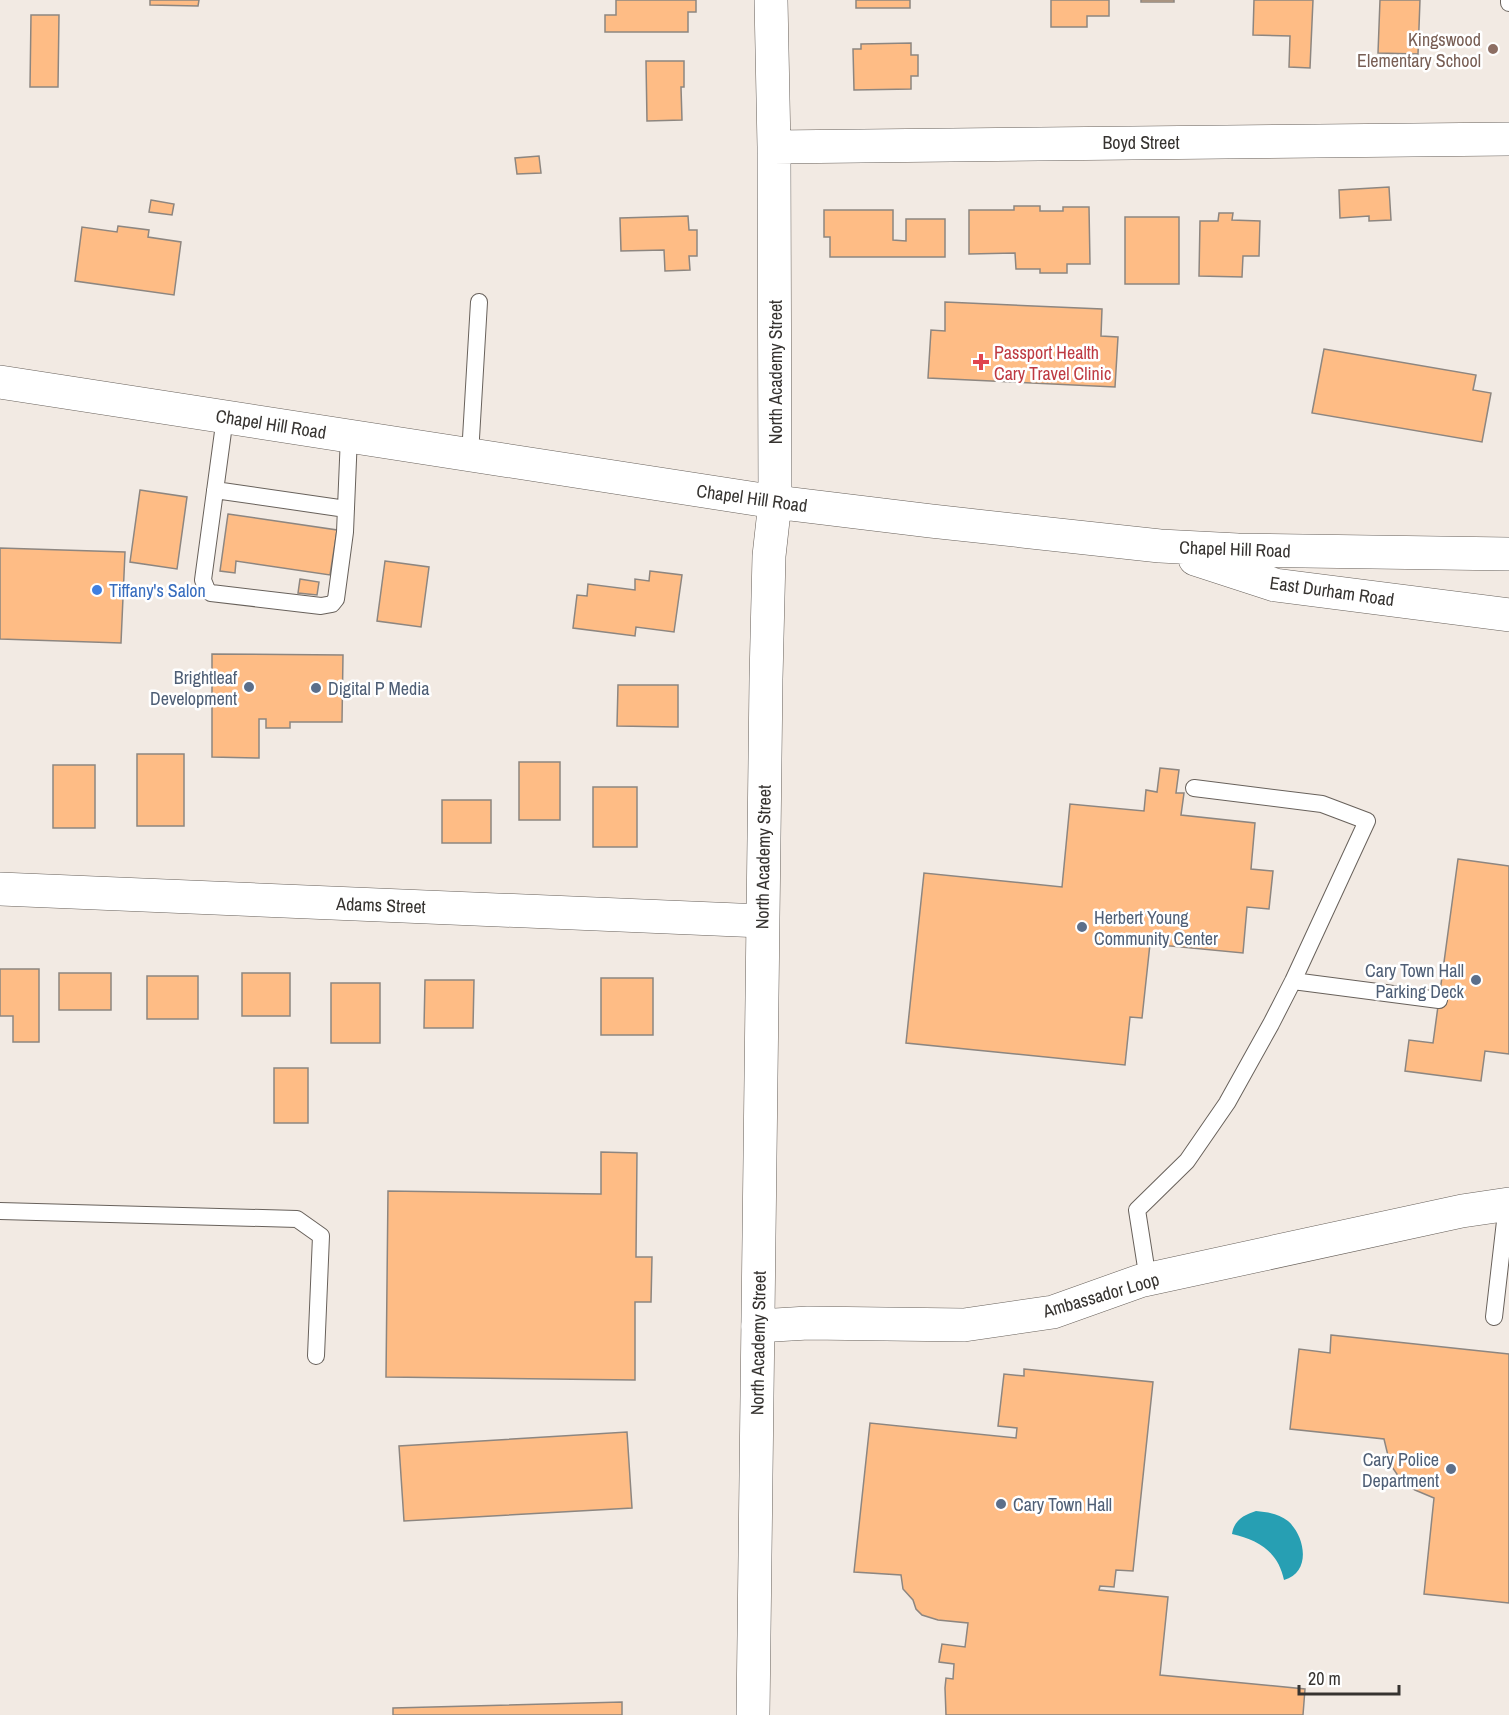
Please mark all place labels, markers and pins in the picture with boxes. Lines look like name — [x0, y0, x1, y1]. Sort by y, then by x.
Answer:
place label: Kingswood Elementary School — [1357, 27, 1481, 73]
marker: Kingswood Elementary School — [1486, 42, 1500, 56]
place label: Passport Health Cary Travel Clinic — [994, 340, 1111, 386]
marker: Passport Health Cary Travel Clinic — [972, 353, 990, 371]
place label: Tiffany's Salon — [109, 578, 206, 603]
marker: Tiffany's Salon — [90, 583, 104, 597]
place label: Brightleaf Development — [150, 665, 238, 711]
place label: Digital P Media — [328, 676, 429, 701]
marker: Brightleaf Development — [242, 680, 256, 694]
marker: Digital P Media — [309, 681, 323, 695]
place label: Herbert Young Community Center — [1094, 905, 1218, 951]
marker: Herbert Young Community Center — [1075, 920, 1089, 934]
place label: Cary Town Hall Parking Deck — [1365, 958, 1465, 1004]
marker: Cary Town Hall Parking Deck — [1469, 973, 1483, 987]
place label: Cary Police Department — [1362, 1447, 1439, 1493]
marker: Cary Police Department — [1444, 1462, 1458, 1476]
place label: Cary Town Hall — [1013, 1492, 1112, 1517]
marker: Cary Town Hall — [994, 1497, 1008, 1511]

